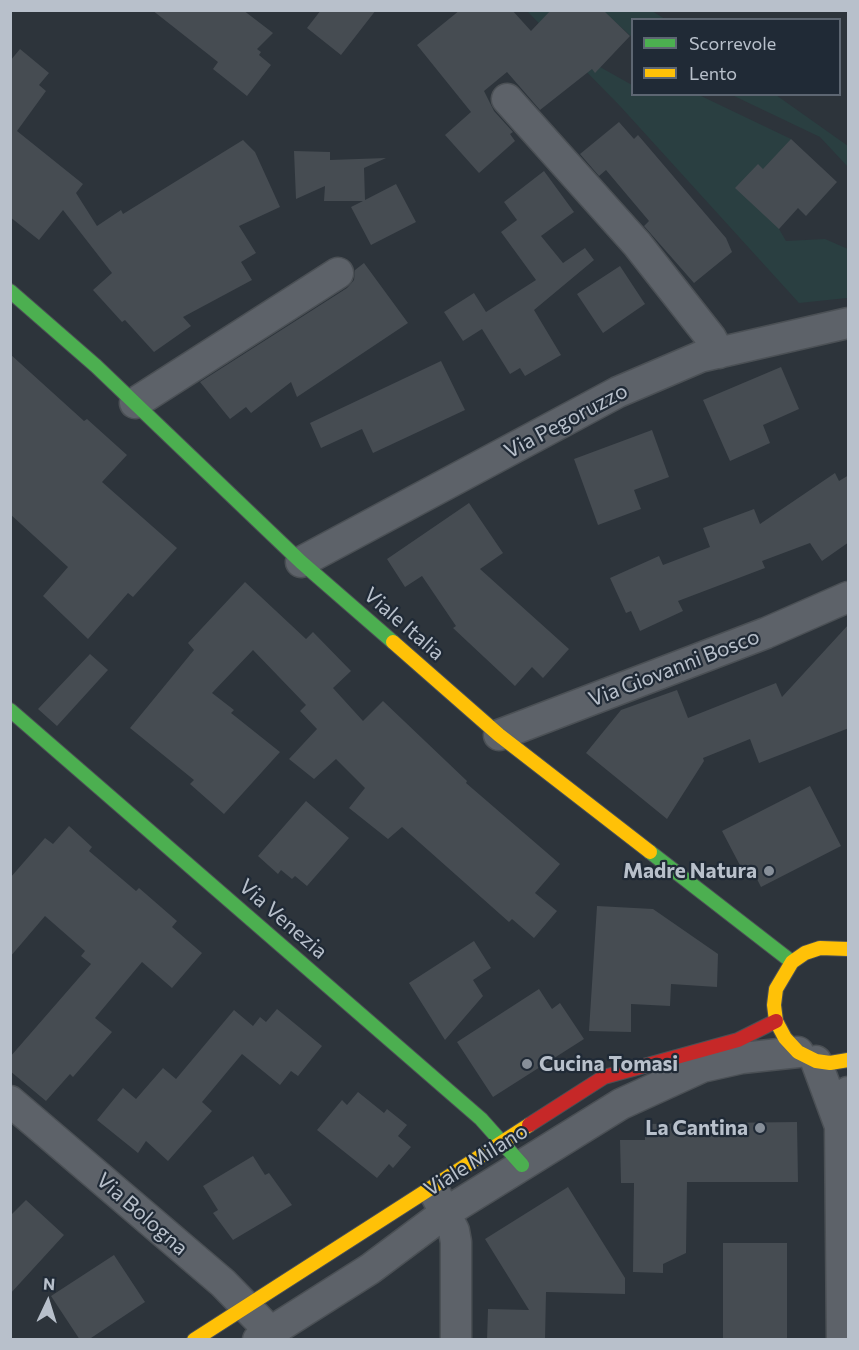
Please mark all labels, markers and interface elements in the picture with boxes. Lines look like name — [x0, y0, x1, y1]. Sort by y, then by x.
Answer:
legend — [631, 18, 841, 96]
text: Scorrevole — [689, 32, 776, 54]
text: Lento — [689, 62, 737, 84]
street label: Via Pegoruzzo — [500, 378, 632, 464]
street label: Viale Italia — [359, 582, 449, 666]
street label: Via Giovanni Bosco — [585, 624, 763, 712]
place label: Madre Natura — [623, 858, 757, 884]
marker: Madre Natura — [762, 864, 776, 878]
street label: Via Venezia — [234, 874, 332, 964]
place label: Cucina Tomasi — [539, 1051, 678, 1077]
marker: Cucina Tomasi — [520, 1057, 534, 1071]
place label: La Cantina — [645, 1115, 748, 1141]
street label: Viale Milano — [419, 1118, 533, 1202]
marker: La Cantina — [753, 1121, 767, 1135]
street label: Via Bologna — [91, 1167, 193, 1261]
north arrow — [18, 1272, 78, 1332]
text: N — [43, 1274, 56, 1293]

